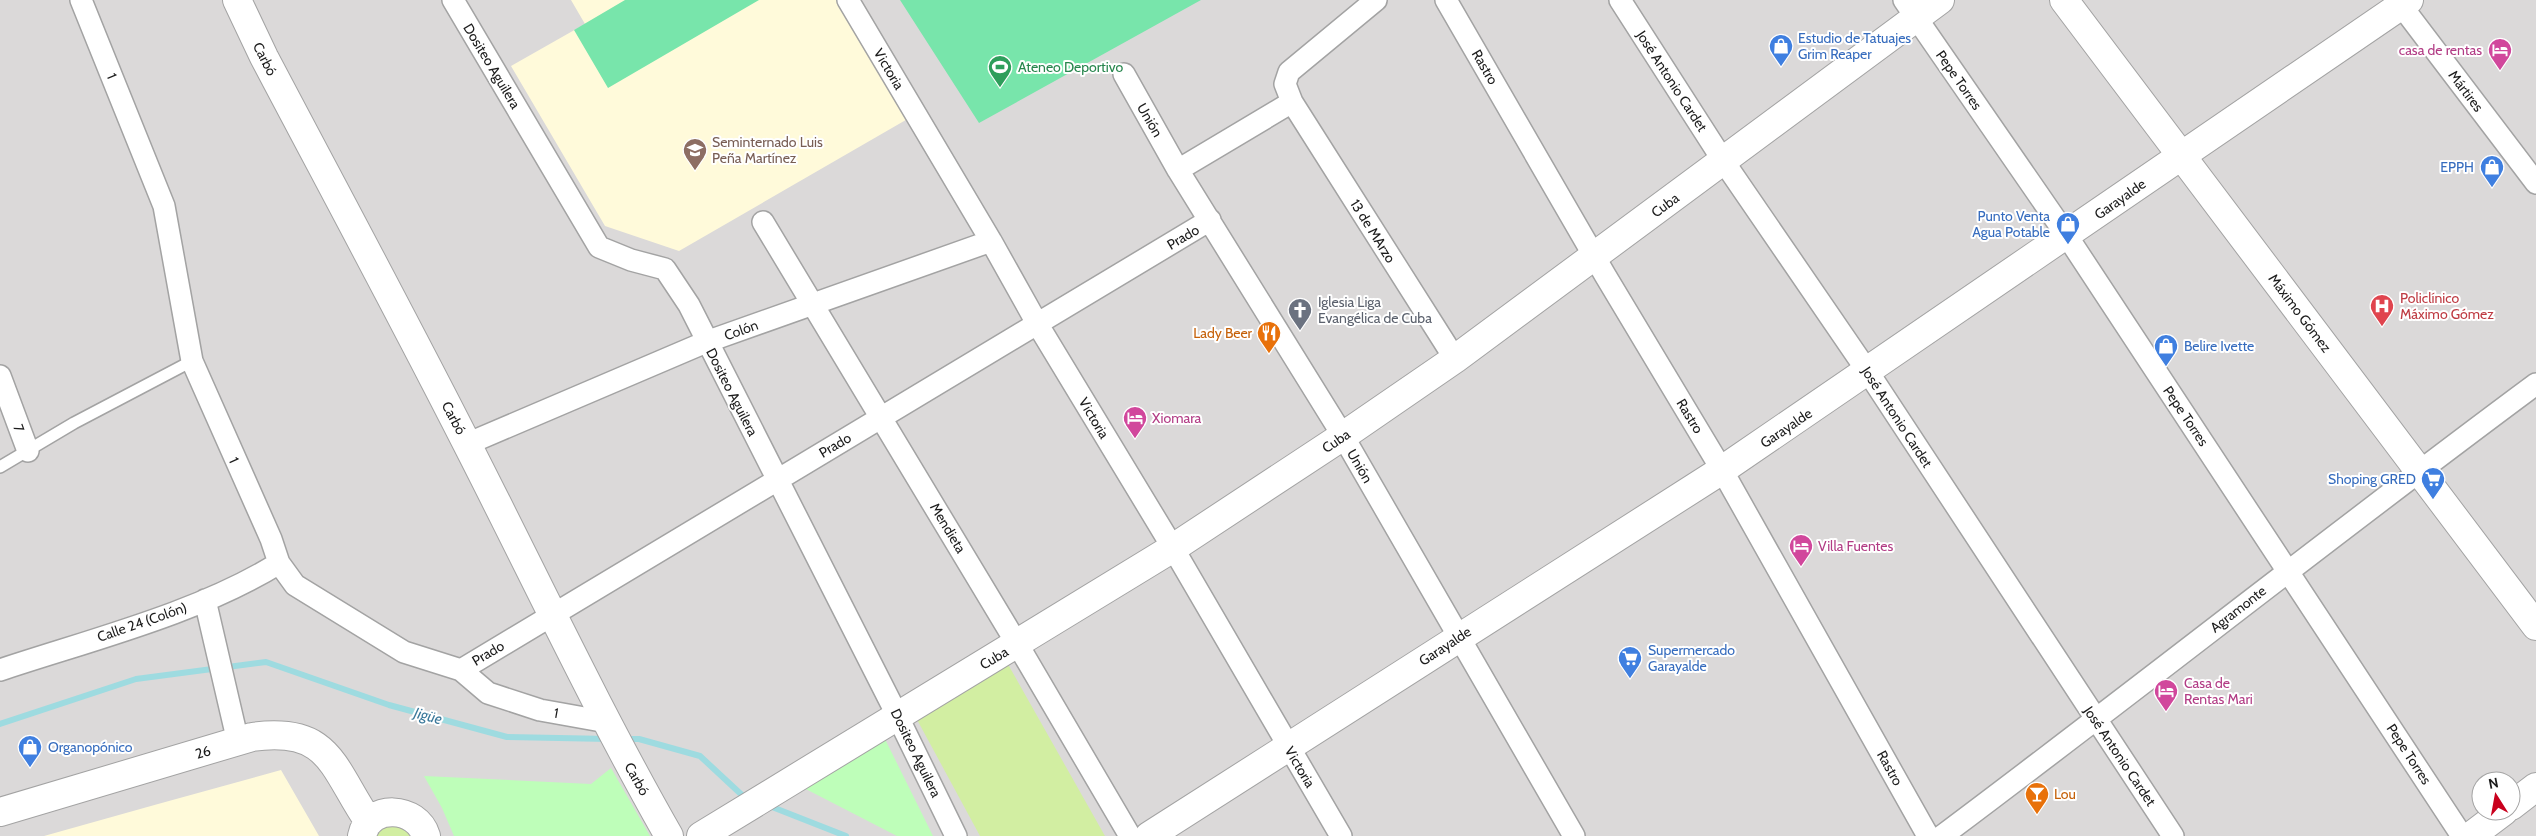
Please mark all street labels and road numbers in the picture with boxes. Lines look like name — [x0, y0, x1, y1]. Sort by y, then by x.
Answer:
street label: Dositeo Aguilera — [459, 20, 525, 112]
street label: José Antonio Cardet — [1632, 26, 1711, 135]
street label: Carbó — [249, 39, 281, 79]
street label: Victoria — [870, 45, 908, 93]
street label: Rastro — [1468, 46, 1502, 88]
street label: Pepe Torres — [1932, 47, 1986, 114]
street label: Mártires — [2445, 67, 2488, 115]
street label: 1 — [103, 71, 121, 81]
street label: Unión — [1133, 100, 1167, 140]
street label: Garayalde — [2091, 175, 2149, 223]
street label: Cuba — [1647, 189, 1683, 221]
street label: 13 de MArzo — [1346, 196, 1400, 267]
street label: Prado — [1164, 220, 1203, 254]
street label: Máximo Gómez — [2265, 270, 2336, 356]
street label: Colón — [722, 316, 761, 344]
street label: Dositeo Aguilera — [702, 345, 762, 439]
street label: José Antonio Cardet — [1857, 362, 1936, 471]
street label: Pepe Torres — [2159, 382, 2213, 450]
street label: Victoria — [1075, 394, 1113, 442]
street label: Rastro — [1673, 395, 1708, 437]
street label: Carbó — [438, 398, 470, 438]
street label: Garayalde — [1757, 404, 1815, 452]
street label: 7 — [9, 422, 29, 434]
street label: Cuba — [1318, 425, 1354, 457]
street label: Prado — [816, 428, 855, 462]
street label: Unión — [1343, 446, 1377, 486]
street label: 1 — [225, 454, 243, 466]
street label: Mendieta — [926, 500, 970, 557]
street label: Agramonte — [2206, 582, 2270, 636]
street label: Calle 24 (Colón) — [95, 598, 189, 646]
street label: Garayalde — [1415, 622, 1475, 670]
street label: Prado — [469, 636, 508, 670]
street label: Cuba — [976, 642, 1012, 674]
street label: José Antonio Cardet — [2079, 702, 2160, 810]
street label: 1 — [552, 704, 560, 722]
street label: Dositeo Aguilera — [887, 706, 945, 801]
street label: Pepe Torres — [2383, 720, 2435, 788]
street label: 26 — [193, 741, 213, 763]
street label: Victoria — [1281, 743, 1319, 791]
street label: Rastro — [1873, 747, 1907, 789]
street label: Carbó — [621, 759, 654, 799]

